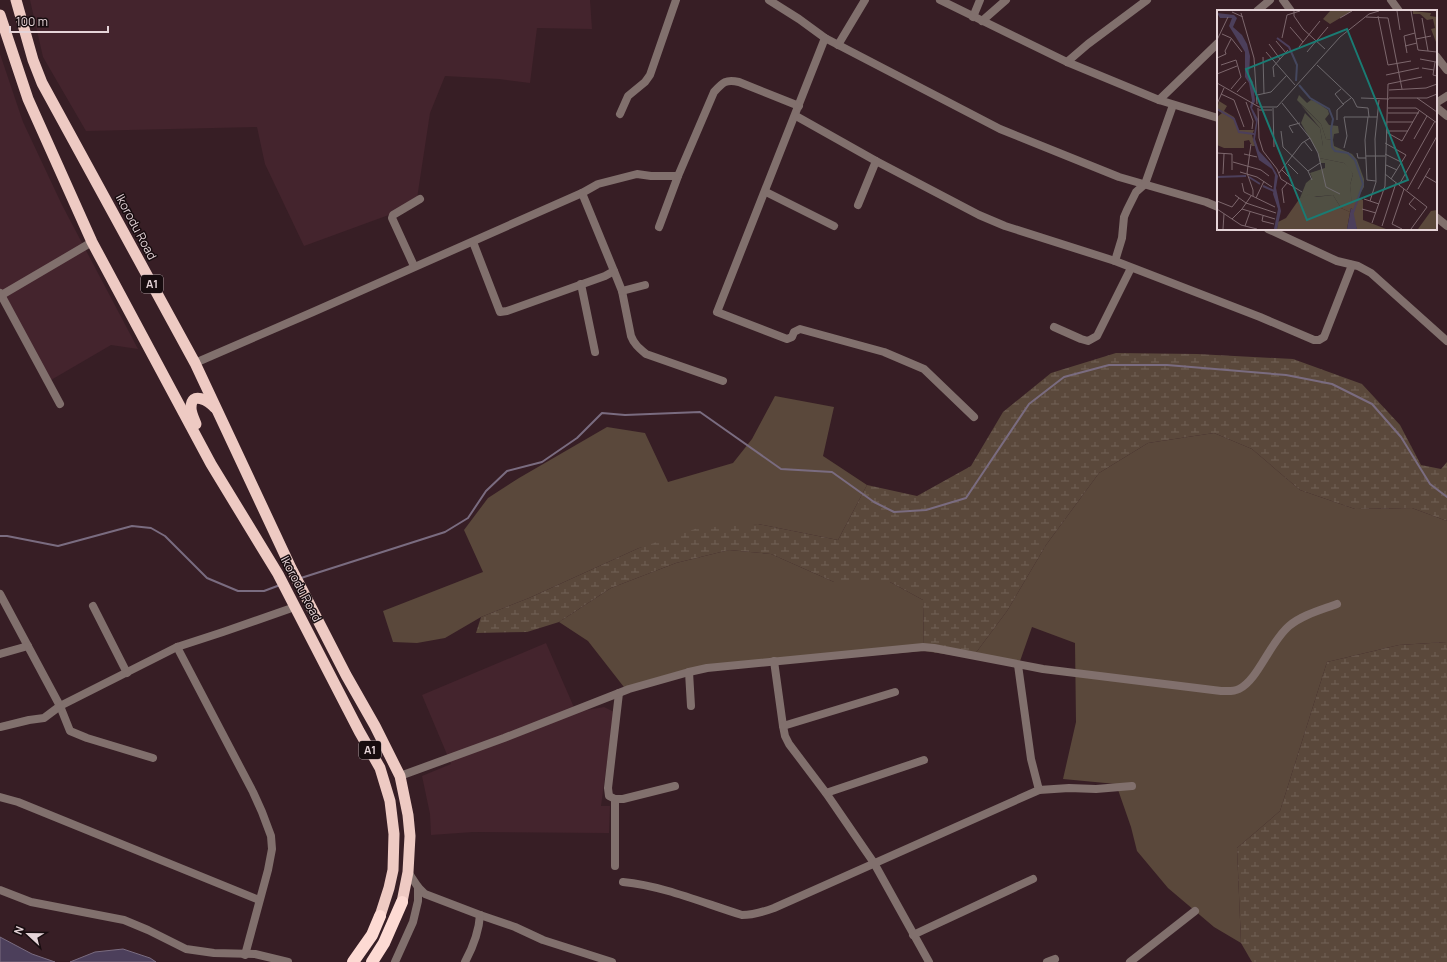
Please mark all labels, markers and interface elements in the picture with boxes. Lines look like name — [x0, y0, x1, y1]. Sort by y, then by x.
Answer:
scale bar — [10, 8, 108, 34]
inset map — [1217, 10, 1437, 230]
text: 100 m — [16, 13, 48, 30]
street label: Ikorodu Road — [112, 191, 161, 263]
road number: A1 — [141, 275, 163, 293]
street label: Ikorodu Road — [277, 553, 326, 625]
road number: A1 — [359, 741, 381, 759]
north arrow — [8, 914, 48, 954]
text: N — [10, 924, 27, 937]

